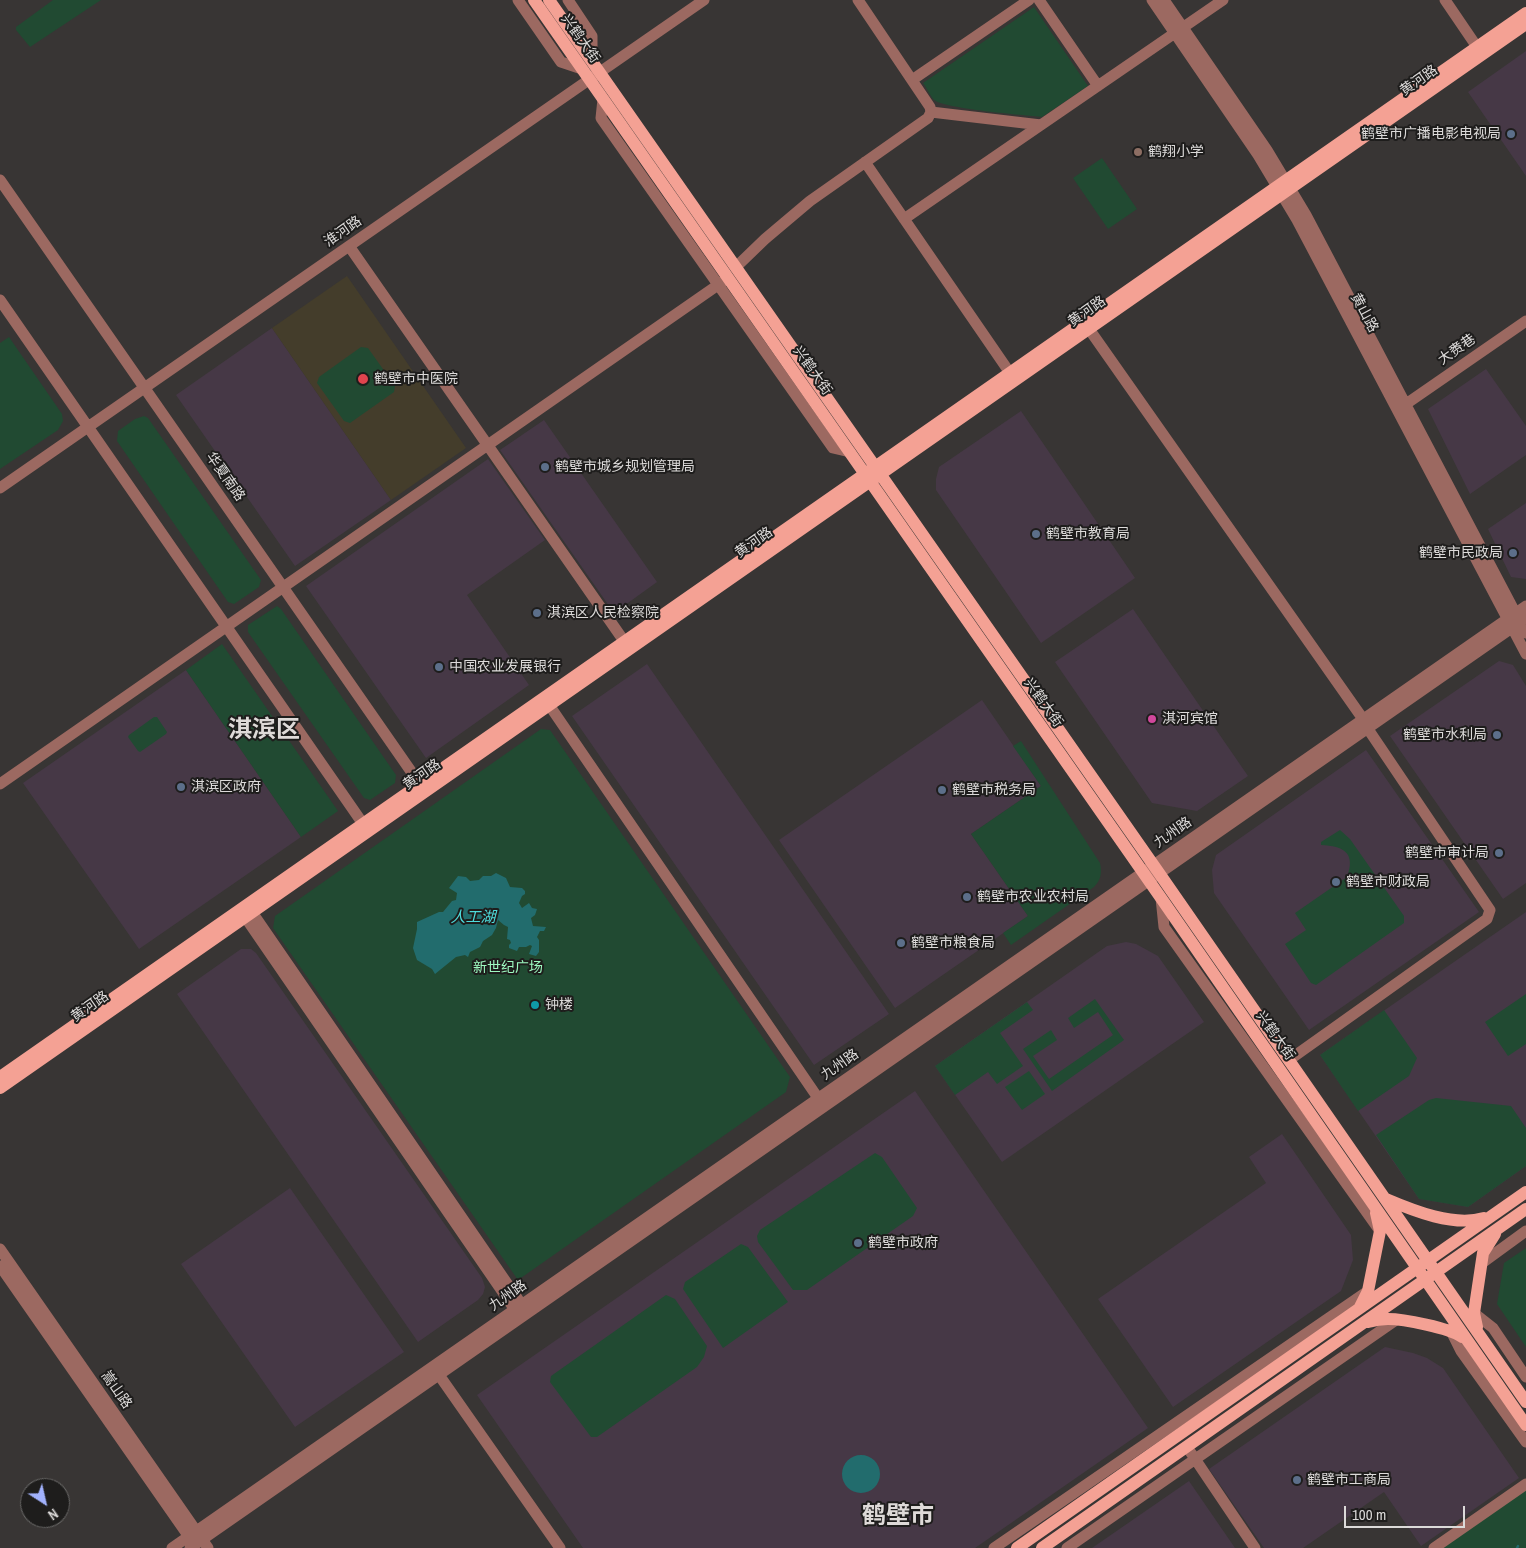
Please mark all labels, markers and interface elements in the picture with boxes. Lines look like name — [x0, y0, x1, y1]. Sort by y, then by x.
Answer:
street label: 兴鹤大街 — [557, 11, 603, 67]
street label: 黄河路 — [1397, 62, 1441, 100]
place label: 鹤壁市广播电影电视局 — [1361, 126, 1501, 142]
marker: 鹤壁市广播电影电视局 — [1505, 128, 1517, 140]
place label: 鹤翔小学 — [1148, 144, 1204, 160]
marker: 鹤翔小学 — [1132, 146, 1144, 158]
street label: 淮河路 — [321, 213, 365, 251]
street label: 黄山路 — [1347, 291, 1381, 335]
street label: 黄河路 — [1065, 293, 1109, 331]
street label: 大赉巷 — [1435, 331, 1479, 369]
street label: 兴鹤大街 — [789, 343, 835, 399]
place label: 鹤壁市中医院 — [374, 371, 458, 387]
marker: 鹤壁市中医院 — [356, 372, 370, 386]
street label: 华夏南路 — [202, 449, 248, 505]
place label: 鹤壁市城乡规划管理局 — [555, 459, 695, 475]
marker: 鹤壁市城乡规划管理局 — [539, 461, 551, 473]
street label: 黄河路 — [732, 524, 776, 562]
place label: 鹤壁市教育局 — [1046, 526, 1130, 542]
marker: 鹤壁市教育局 — [1030, 528, 1042, 540]
place label: 鹤壁市民政局 — [1419, 545, 1503, 561]
marker: 鹤壁市民政局 — [1507, 547, 1519, 559]
place label: 淇滨区人民检察院 — [547, 605, 659, 621]
marker: 淇滨区人民检察院 — [531, 607, 543, 619]
place label: 中国农业发展银行 — [449, 659, 561, 675]
marker: 中国农业发展银行 — [433, 661, 445, 673]
street label: 兴鹤大街 — [1020, 675, 1066, 731]
place label: 淇河宾馆 — [1162, 711, 1218, 727]
marker: 淇河宾馆 — [1146, 713, 1158, 725]
district label: 淇滨区 — [228, 717, 300, 745]
place label: 鹤壁市水利局 — [1403, 727, 1487, 743]
marker: 鹤壁市水利局 — [1491, 729, 1503, 741]
street label: 黄河路 — [400, 756, 444, 794]
place label: 淇滨区政府 — [191, 779, 261, 795]
marker: 淇滨区政府 — [175, 781, 187, 793]
place label: 鹤壁市税务局 — [952, 782, 1036, 798]
marker: 鹤壁市税务局 — [936, 784, 948, 796]
street label: 九州路 — [1151, 814, 1195, 852]
place label: 鹤壁市审计局 — [1405, 845, 1489, 861]
marker: 鹤壁市审计局 — [1493, 847, 1505, 859]
place label: 鹤壁市财政局 — [1346, 874, 1430, 890]
marker: 鹤壁市财政局 — [1330, 876, 1342, 888]
place label: 鹤壁市农业农村局 — [977, 889, 1089, 905]
marker: 鹤壁市农业农村局 — [961, 891, 973, 903]
water label: 人工湖 — [451, 909, 495, 927]
place label: 鹤壁市粮食局 — [911, 935, 995, 951]
marker: 鹤壁市粮食局 — [895, 937, 907, 949]
park label: 新世纪广场 — [473, 960, 543, 976]
street label: 黄河路 — [68, 988, 112, 1026]
place label: 钟楼 — [545, 997, 573, 1013]
marker: 钟楼 — [529, 999, 541, 1011]
street label: 兴鹤大街 — [1252, 1008, 1298, 1064]
street label: 九州路 — [818, 1046, 862, 1084]
place label: 鹤壁市政府 — [868, 1235, 938, 1251]
marker: 鹤壁市政府 — [852, 1237, 864, 1249]
street label: 九州路 — [486, 1277, 530, 1315]
street label: 嵩山路 — [97, 1368, 135, 1412]
place label: 鹤壁市工商局 — [1307, 1472, 1391, 1488]
marker: 鹤壁市工商局 — [1291, 1474, 1303, 1486]
north arrow — [20, 1478, 70, 1528]
scale bar — [1346, 1496, 1467, 1528]
district label: 鹤壁市 — [862, 1503, 934, 1531]
text: 100 m — [1352, 1504, 1386, 1525]
text: N — [44, 1505, 62, 1524]

